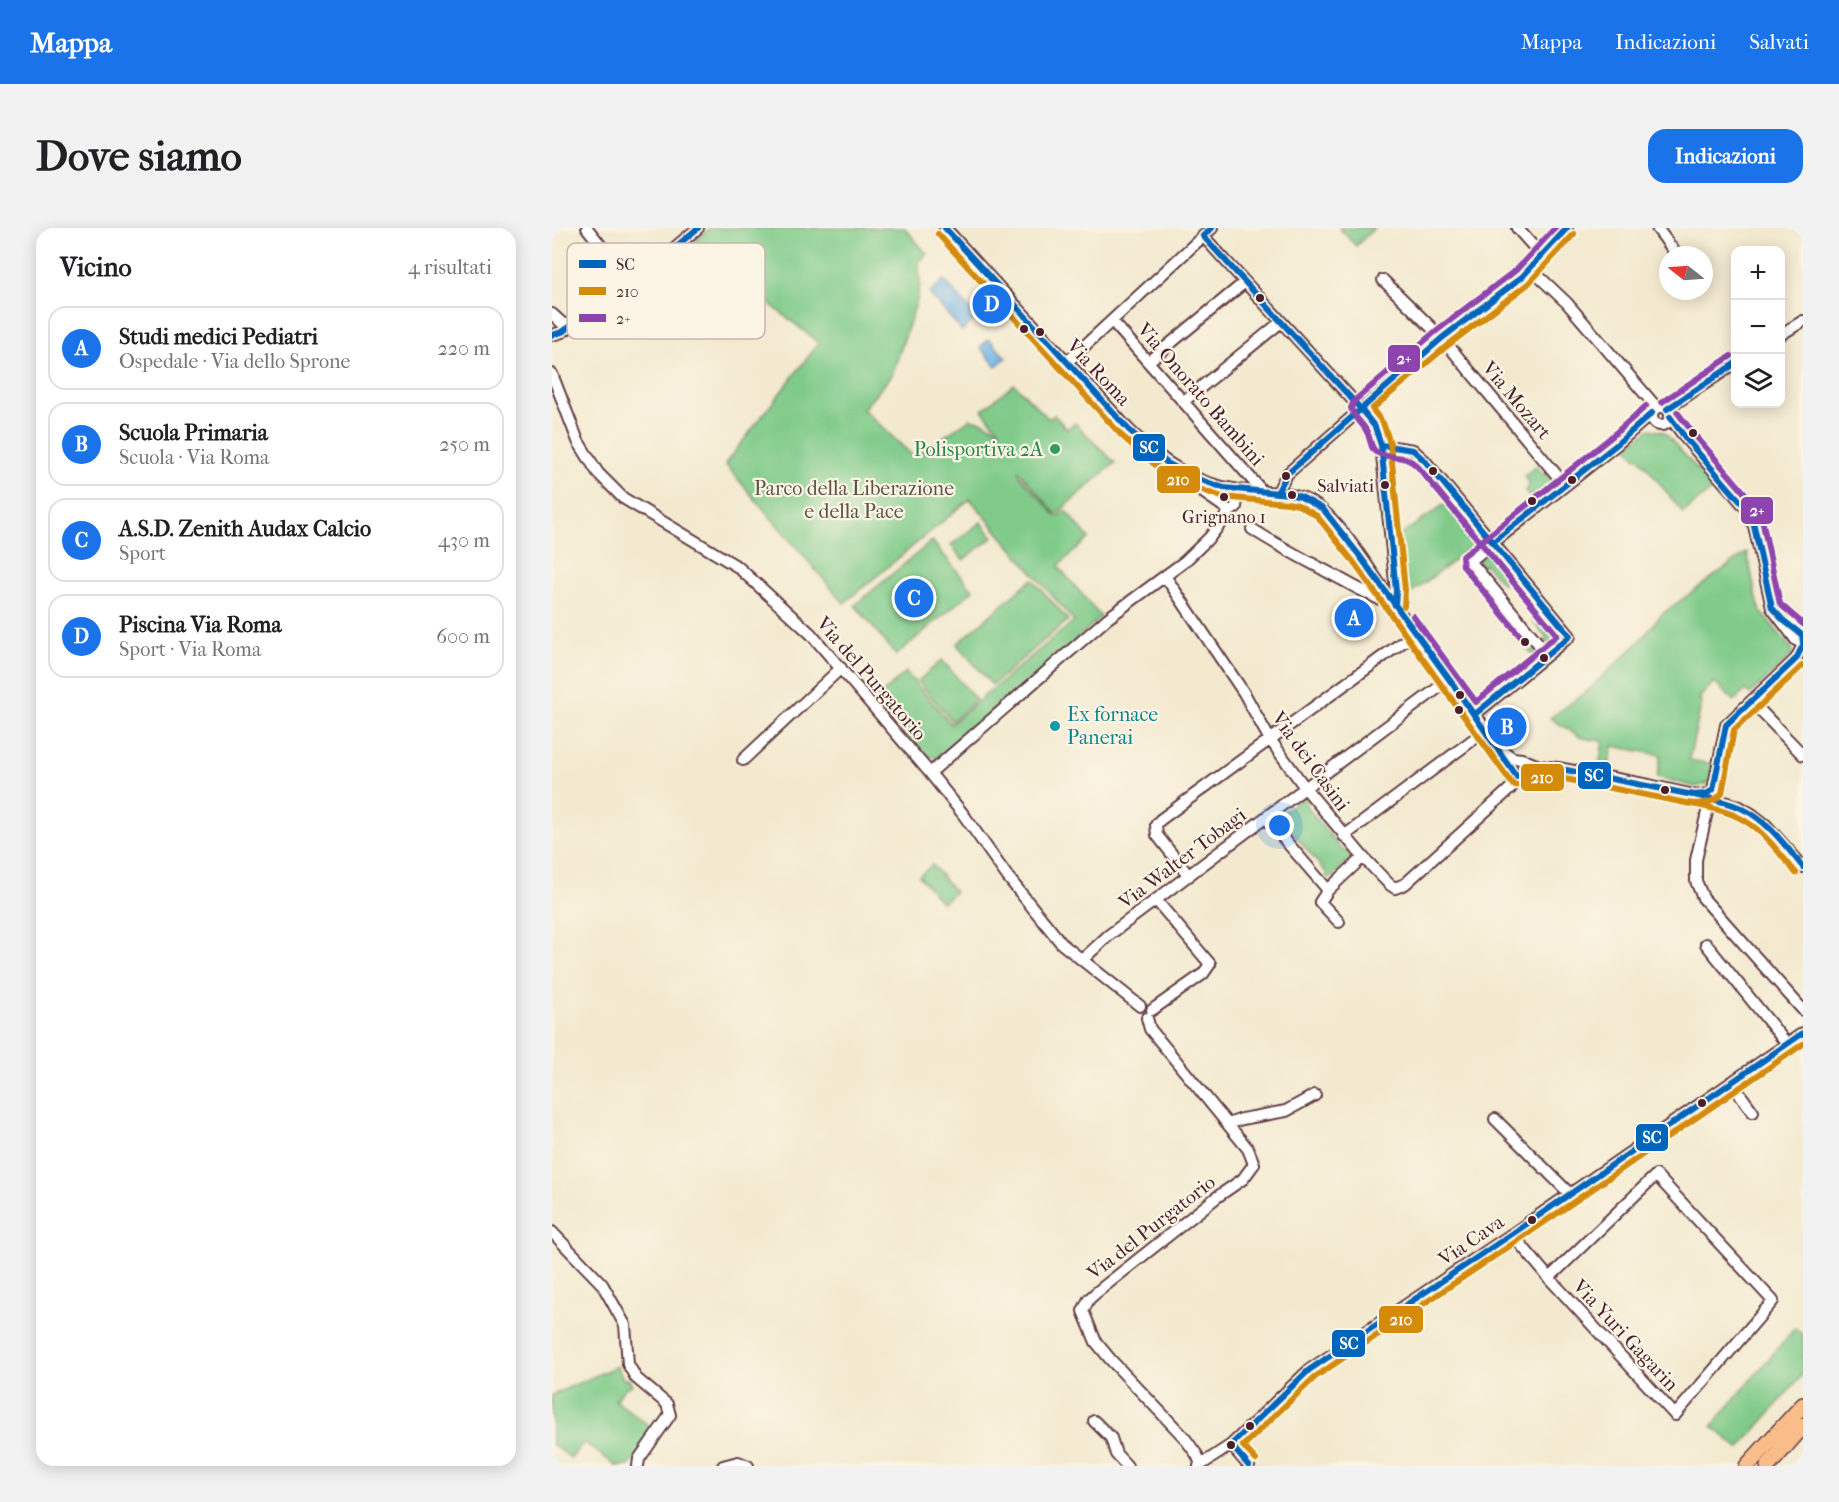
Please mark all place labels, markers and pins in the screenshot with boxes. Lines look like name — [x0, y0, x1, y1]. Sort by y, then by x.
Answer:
pin: D — [972, 282, 1012, 326]
unlabelled marker — [1254, 292, 1266, 304]
unlabelled marker — [1018, 323, 1030, 335]
unlabelled marker — [1034, 326, 1046, 338]
unlabelled marker — [1687, 427, 1699, 439]
place label: Polisportiva 2A — [914, 438, 1044, 461]
marker: Polisportiva 2A — [1048, 442, 1062, 456]
unlabelled marker — [1427, 465, 1439, 477]
unlabelled marker — [1280, 470, 1292, 482]
unlabelled marker — [1566, 474, 1578, 486]
place label: Salviati — [1317, 476, 1375, 497]
marker: Salviati — [1379, 479, 1391, 491]
unlabelled marker — [1286, 489, 1298, 501]
marker: Grignano 1 — [1218, 491, 1230, 503]
unlabelled marker — [1526, 495, 1538, 507]
place label: Grignano 1 — [1182, 507, 1266, 528]
pin: C — [894, 576, 934, 620]
pin: A — [1334, 596, 1374, 640]
unlabelled marker — [1519, 636, 1531, 648]
unlabelled marker — [1538, 652, 1550, 664]
unlabelled marker — [1454, 689, 1466, 701]
place label: Ex fornace Panerai — [1067, 703, 1158, 749]
unlabelled marker — [1453, 704, 1465, 716]
pin: B — [1488, 704, 1526, 750]
marker: Ex fornace Panerai — [1048, 719, 1062, 733]
unlabelled marker — [1659, 784, 1671, 796]
unlabelled marker — [1696, 1097, 1708, 1109]
unlabelled marker — [1526, 1214, 1538, 1226]
unlabelled marker — [1244, 1420, 1256, 1432]
unlabelled marker — [1225, 1439, 1237, 1451]

